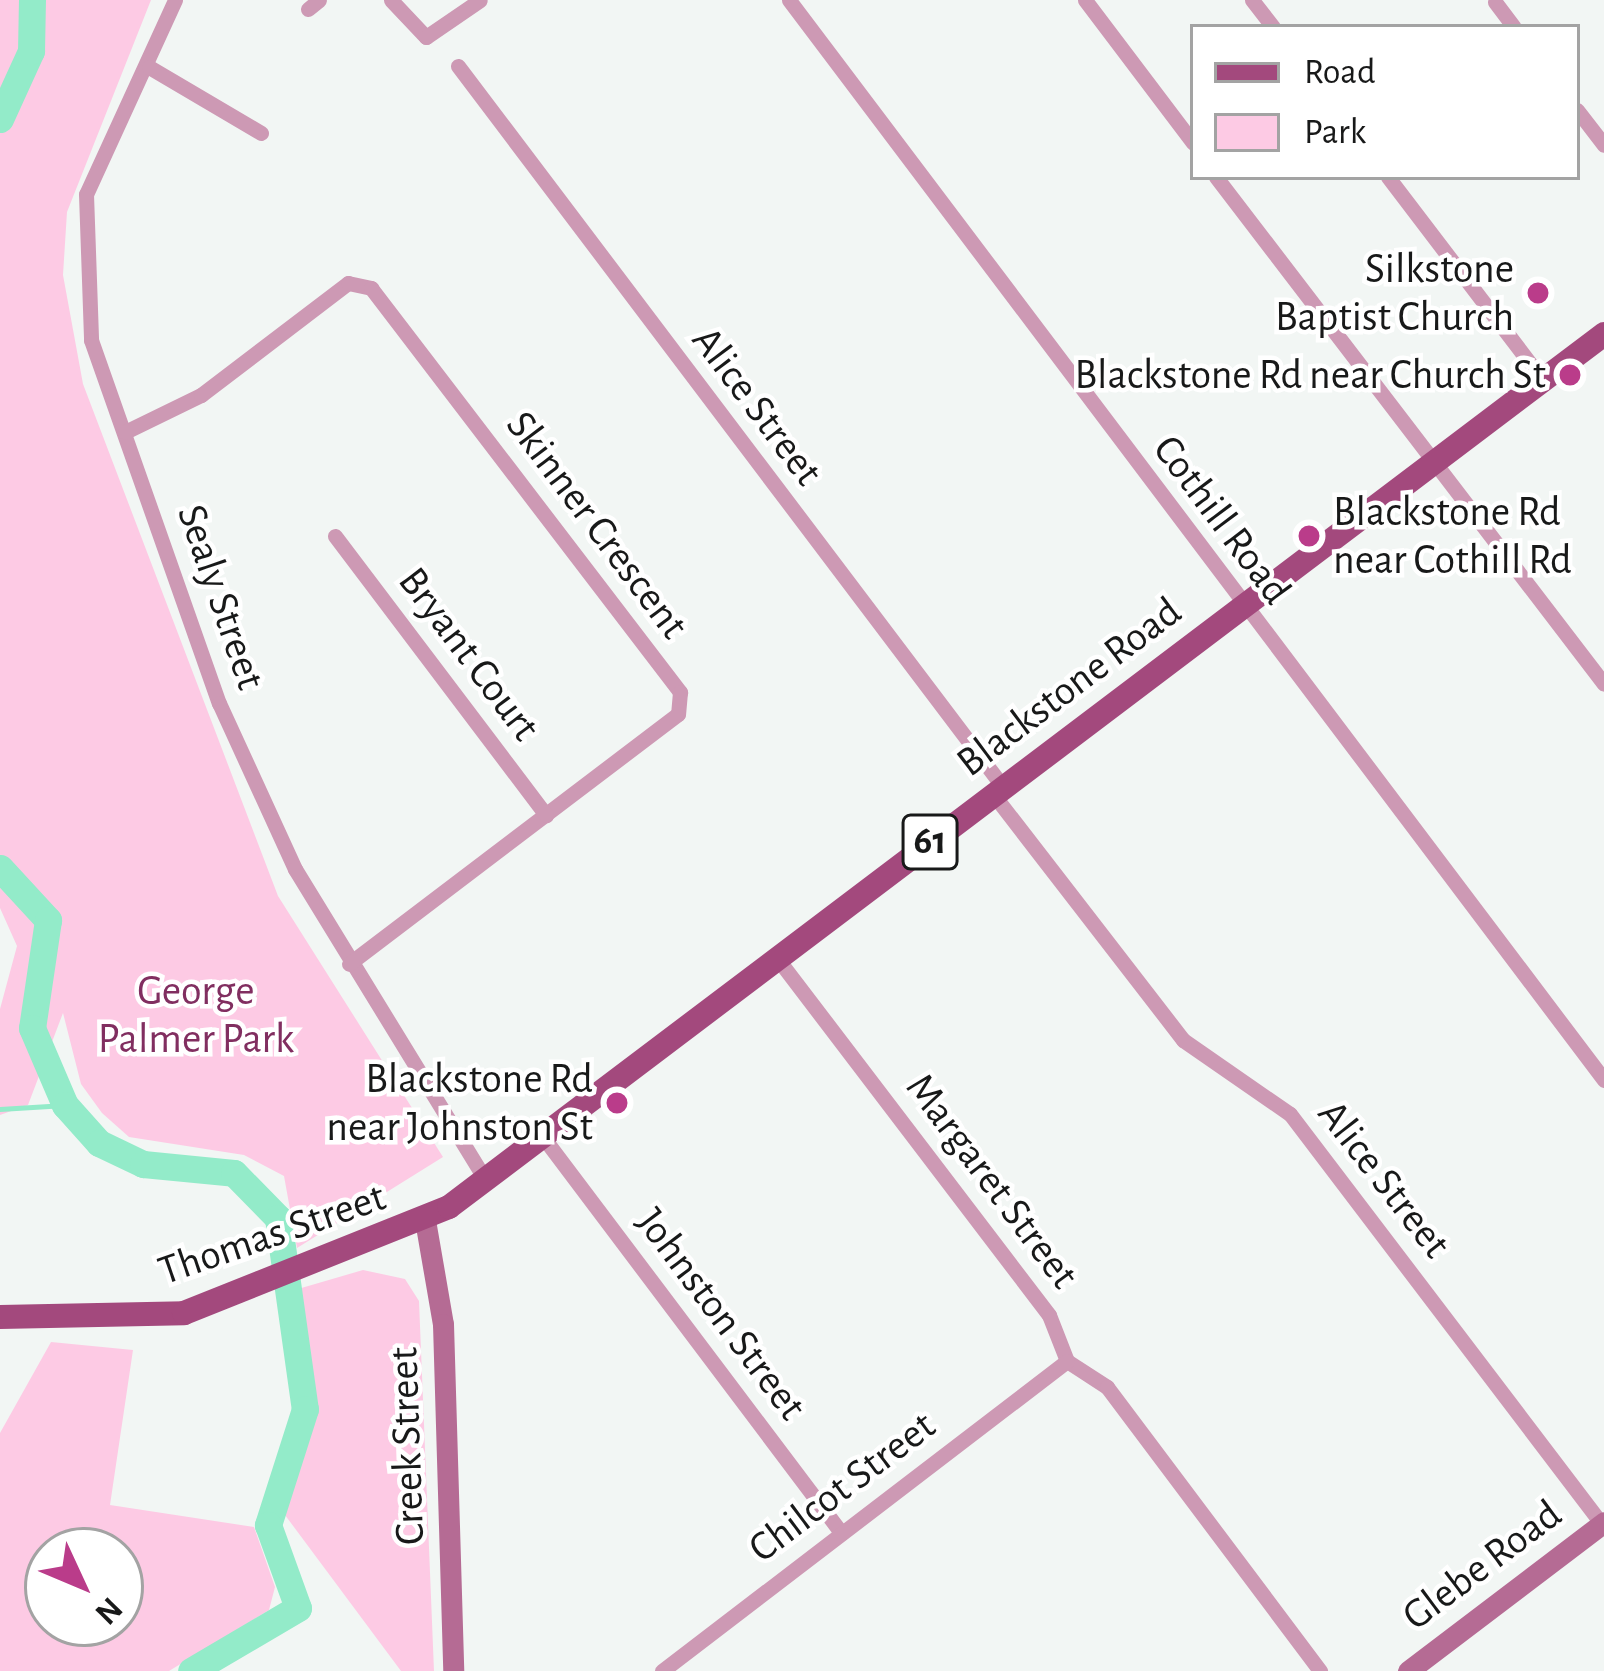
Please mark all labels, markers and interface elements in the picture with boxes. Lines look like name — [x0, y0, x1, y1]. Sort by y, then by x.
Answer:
legend — [1190, 24, 1580, 180]
text: Road — [1304, 54, 1376, 90]
text: Park — [1304, 114, 1366, 150]
place label: Silkstone Baptist Church — [1275, 244, 1514, 342]
marker: Silkstone Baptist Church — [1525, 280, 1551, 306]
street label: Alice Street — [681, 317, 833, 495]
place label: Blackstone Rd near Church St — [1075, 350, 1546, 400]
marker: Blackstone Rd near Church St — [1557, 362, 1583, 388]
street label: Skinner Crescent — [495, 401, 699, 649]
street label: Cothill Road — [1142, 426, 1302, 614]
place label: Blackstone Rd near Cothill Rd — [1333, 487, 1572, 586]
street label: Sealy Street — [166, 498, 276, 696]
marker: Blackstone Rd near Cothill Rd — [1296, 523, 1322, 549]
street label: Bryant Court — [387, 557, 551, 751]
street label: Blackstone Road — [947, 586, 1191, 788]
road number: 61 — [900, 809, 960, 875]
park label: George Palmer Park — [98, 966, 294, 1064]
place label: Blackstone Rd near Johnston St — [326, 1054, 593, 1152]
street label: Margaret Street — [895, 1064, 1089, 1298]
marker: Blackstone Rd near Johnston St — [604, 1090, 630, 1116]
street label: Alice Street — [1307, 1090, 1461, 1268]
street label: Thomas Street — [152, 1172, 392, 1296]
street label: Johnston Street — [625, 1198, 817, 1430]
street label: Creek Street — [378, 1346, 436, 1546]
street label: Chilcot Street — [739, 1401, 945, 1573]
street label: Glebe Road — [1393, 1489, 1571, 1641]
north arrow — [24, 1527, 144, 1647]
text: N — [88, 1591, 128, 1630]

